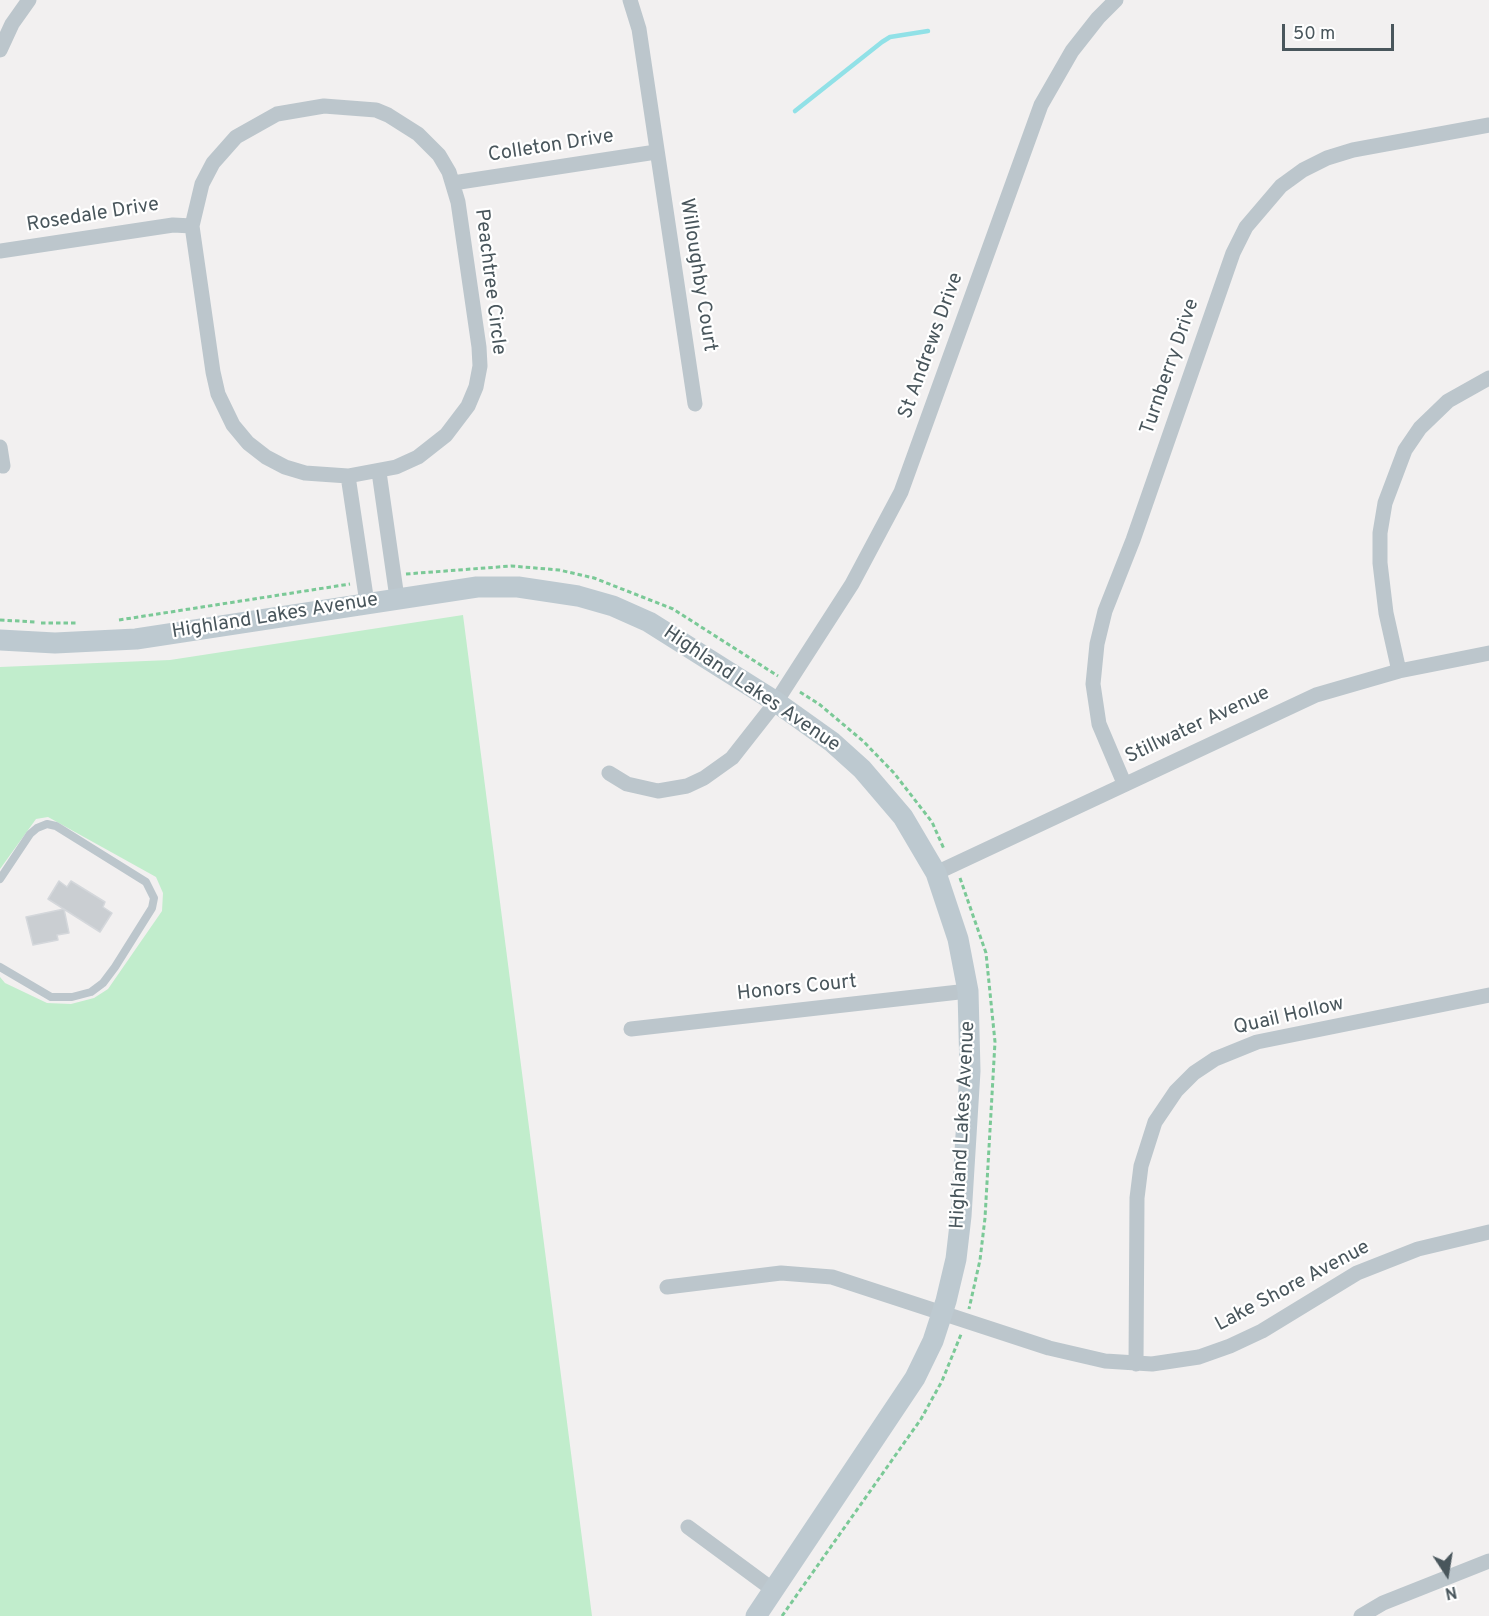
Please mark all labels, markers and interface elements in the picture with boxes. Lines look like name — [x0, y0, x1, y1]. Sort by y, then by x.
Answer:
scale bar — [1285, 12, 1398, 50]
text: 50 m — [1293, 23, 1335, 46]
street label: Colleton Drive — [486, 125, 616, 169]
street label: Rosedale Drive — [25, 194, 161, 238]
street label: Willoughby Court — [673, 197, 721, 353]
street label: Peachtree Circle — [468, 208, 510, 356]
street label: St Andrews Drive — [894, 270, 970, 422]
street label: Turnberry Drive — [1137, 296, 1205, 438]
street label: Highland Lakes Avenue — [170, 589, 380, 645]
street label: Highland Lakes Avenue — [658, 622, 844, 758]
street label: Stillwater Avenue — [1122, 682, 1274, 770]
street label: Honors Court — [736, 971, 858, 1007]
street label: Quail Hollow — [1232, 993, 1346, 1041]
street label: Highland Lakes Avenue — [947, 1020, 981, 1230]
street label: Lake Shore Avenue — [1212, 1236, 1374, 1338]
north arrow — [1417, 1544, 1477, 1604]
text: N — [1443, 1581, 1458, 1603]

